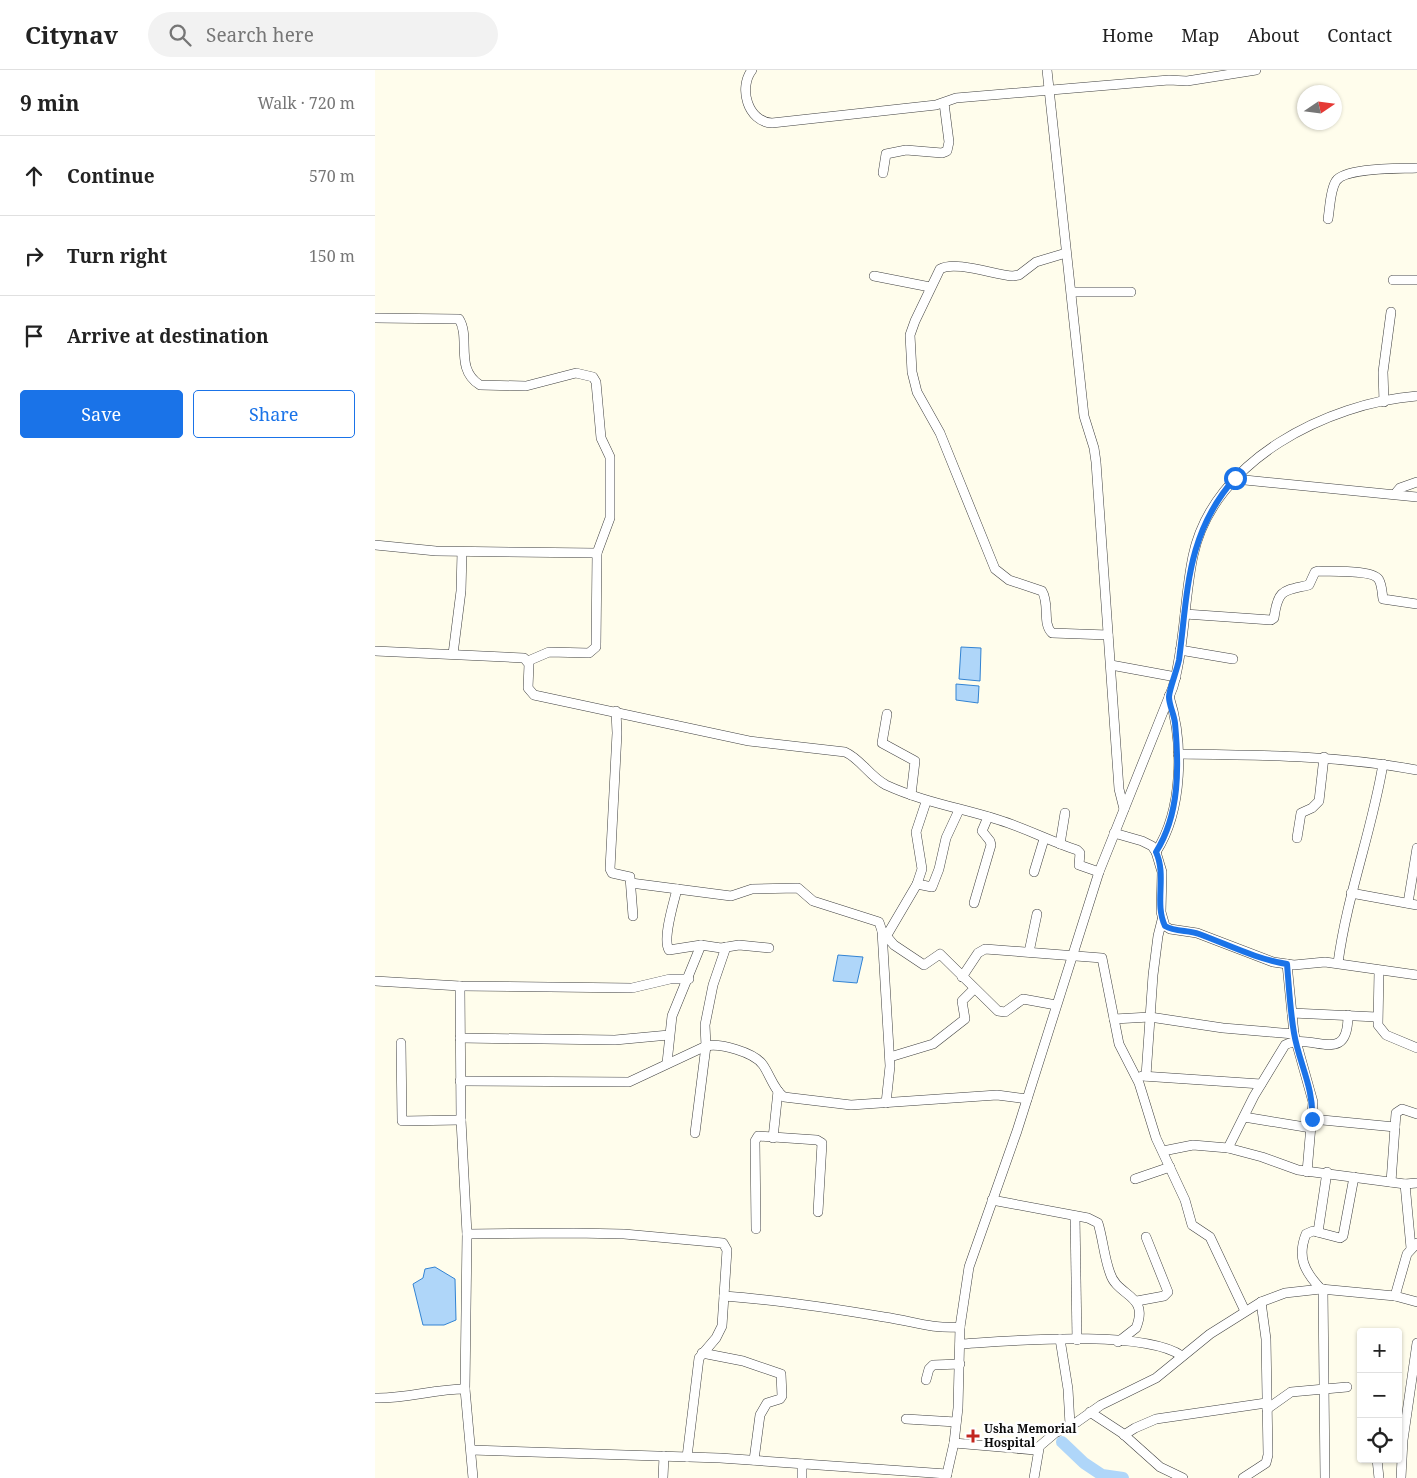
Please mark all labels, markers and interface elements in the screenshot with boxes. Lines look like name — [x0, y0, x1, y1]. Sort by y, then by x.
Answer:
search box — [148, 12, 498, 57]
text: Citynav — [25, 18, 118, 51]
icon: search — [166, 21, 194, 49]
text: Search here — [206, 22, 314, 48]
text: Home — [1102, 23, 1153, 47]
text: Map — [1181, 23, 1219, 47]
text: About — [1247, 23, 1299, 47]
text: Contact — [1327, 23, 1392, 47]
north arrow — [1297, 85, 1342, 130]
text: 9 min — [20, 89, 79, 117]
text: Walk · 720 m — [258, 92, 355, 114]
icon: ahead — [20, 162, 48, 190]
text: Continue — [67, 163, 155, 189]
text: 570 m — [309, 165, 355, 187]
icon: right — [20, 242, 48, 270]
text: Turn right — [67, 243, 167, 269]
text: 150 m — [309, 245, 355, 267]
icon: arrive — [20, 322, 48, 350]
text: Arrive at destination — [67, 323, 269, 349]
button: Save — [20, 390, 183, 438]
button: Share — [193, 390, 355, 438]
route start — [1224, 467, 1247, 490]
route end — [1301, 1108, 1324, 1131]
map controls — [1357, 1328, 1402, 1463]
button: + — [1357, 1328, 1402, 1373]
button: − — [1357, 1373, 1402, 1418]
button: locate — [1357, 1418, 1402, 1463]
place label: Usha Memorial Hospital — [984, 1420, 1077, 1451]
marker: Usha Memorial Hospital — [966, 1429, 980, 1443]

